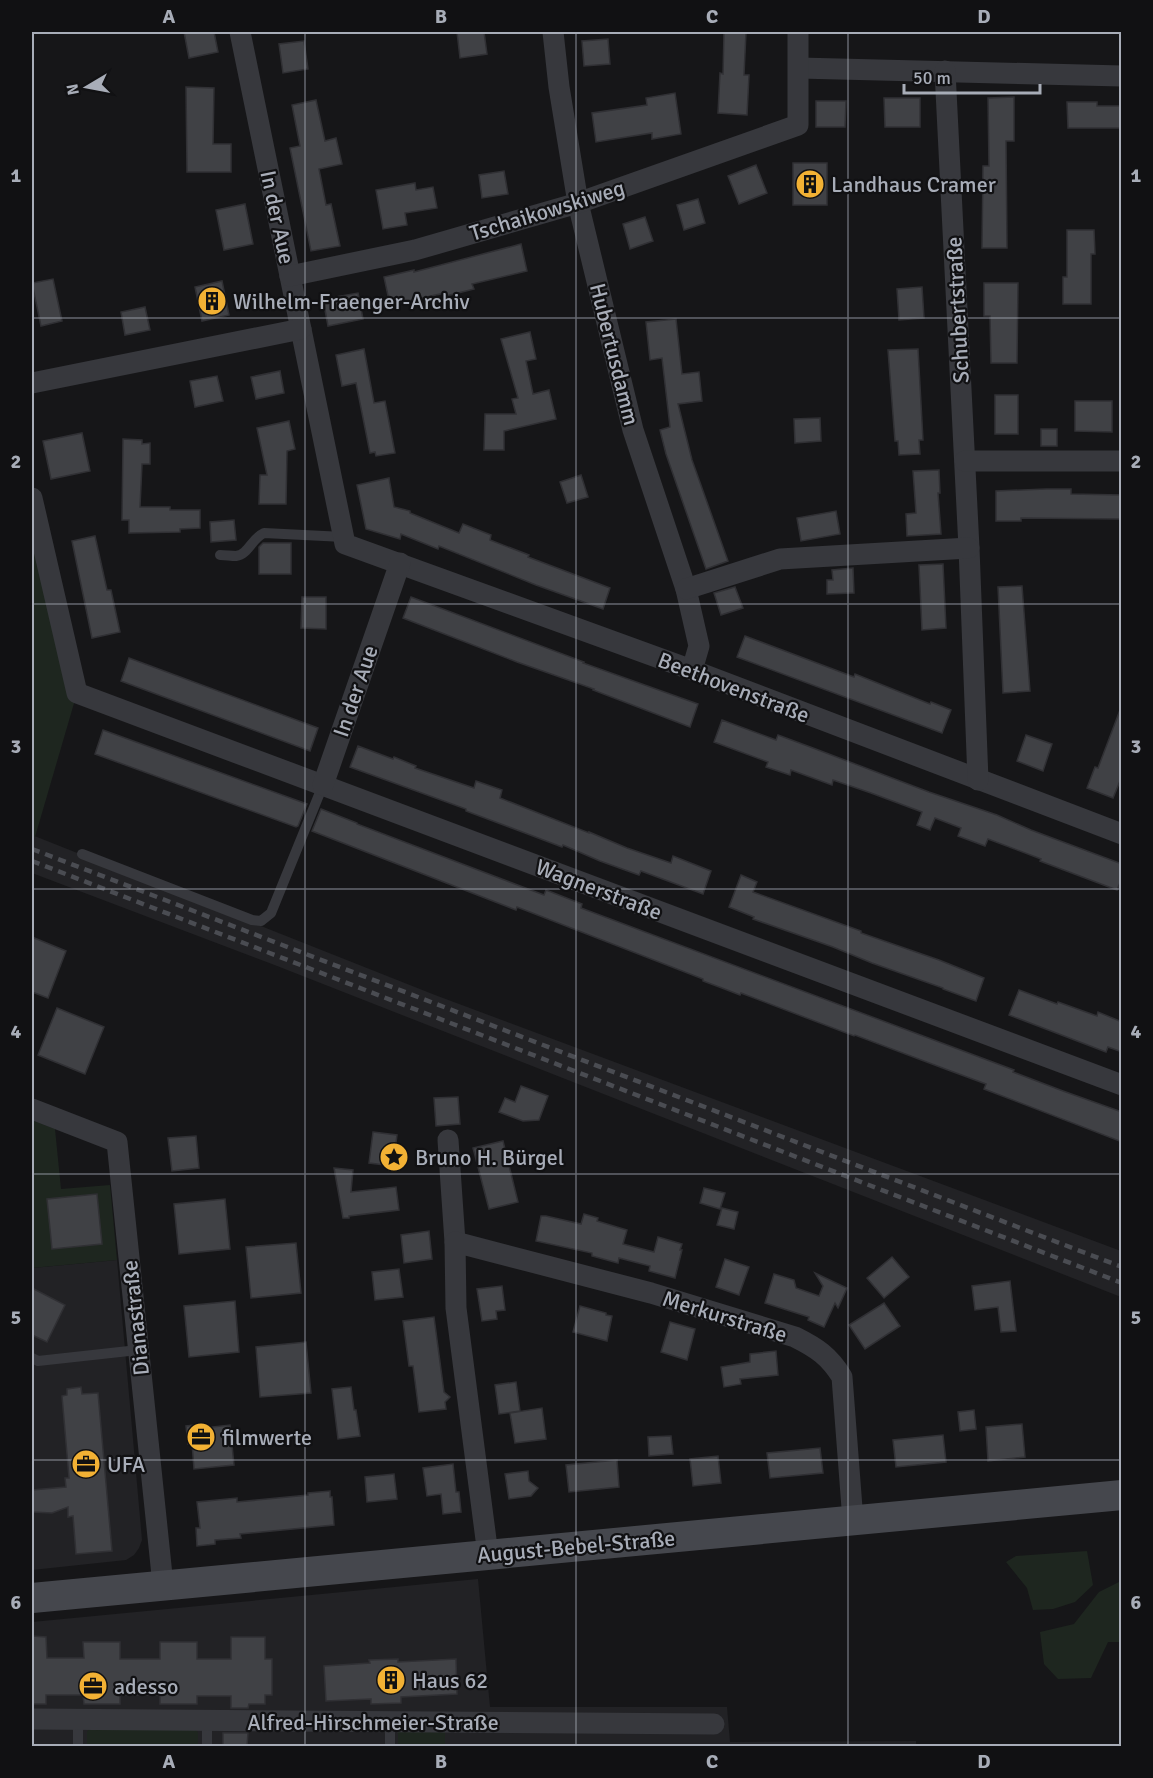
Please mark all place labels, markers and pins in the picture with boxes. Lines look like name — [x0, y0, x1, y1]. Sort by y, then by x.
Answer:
building icon: Landhaus Cramer — [794, 168, 826, 200]
place label: Landhaus Cramer — [831, 171, 996, 198]
building icon: Wilhelm-Fraenger-Archiv — [196, 285, 228, 317]
place label: Wilhelm-Fraenger-Archiv — [233, 288, 469, 315]
place icon: Bruno H. Bürgel — [378, 1141, 410, 1173]
place label: Bruno H. Bürgel — [415, 1144, 564, 1171]
office icon: filmwerte — [185, 1421, 217, 1453]
place label: filmwerte — [222, 1424, 312, 1451]
office icon: UFA — [70, 1448, 102, 1480]
place label: UFA — [107, 1451, 146, 1478]
building icon: Haus 62 — [375, 1664, 407, 1696]
place label: Haus 62 — [412, 1667, 488, 1694]
office icon: adesso — [77, 1670, 109, 1702]
place label: adesso — [114, 1673, 178, 1700]

